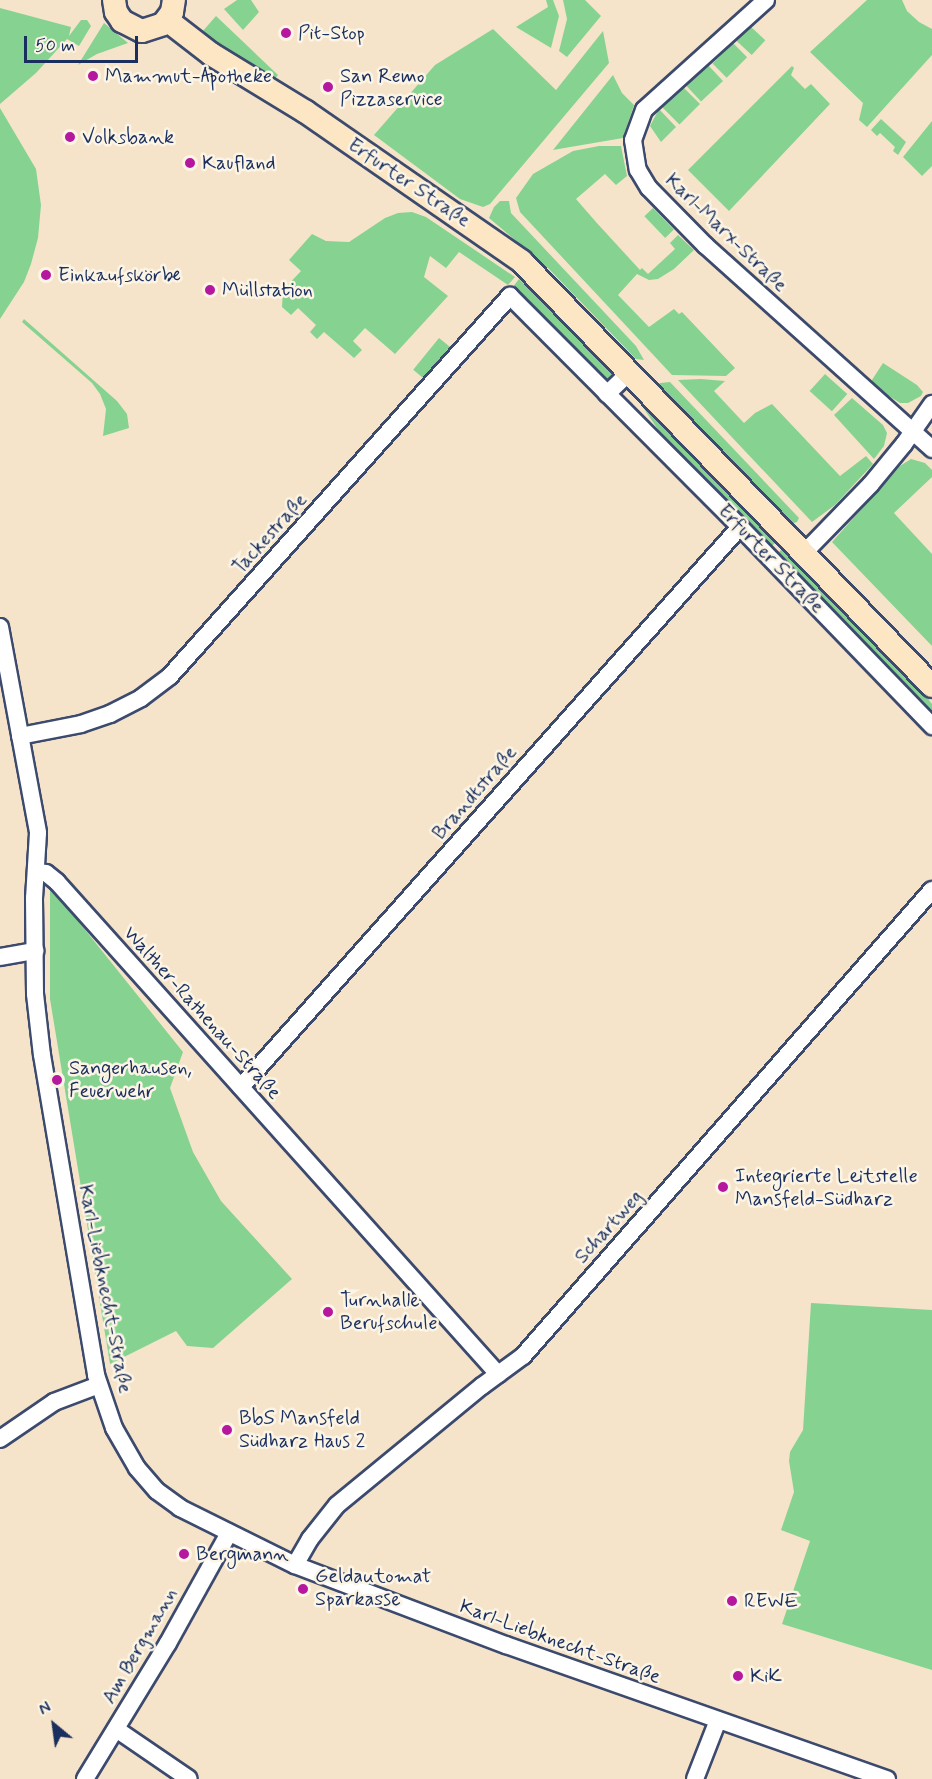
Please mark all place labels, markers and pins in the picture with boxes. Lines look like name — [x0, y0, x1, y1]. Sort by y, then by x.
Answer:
place label: Pit-Stop — [298, 21, 365, 45]
marker: Pit-Stop — [279, 26, 293, 40]
place label: Mammut-Apotheke — [105, 64, 272, 88]
place label: San Remo Pizzaservice — [340, 64, 443, 111]
marker: Mammut-Apotheke — [86, 69, 100, 83]
marker: San Remo Pizzaservice — [321, 80, 335, 94]
place label: Volksbank — [82, 125, 174, 149]
marker: Volksbank — [63, 130, 77, 144]
place label: Kaufland — [202, 151, 276, 175]
marker: Kaufland — [183, 156, 197, 170]
place label: Einkaufskörbe — [58, 263, 181, 287]
marker: Einkaufskörbe — [39, 268, 53, 282]
place label: Müllstation — [222, 278, 313, 302]
marker: Müllstation — [203, 283, 217, 297]
place label: Sangerhausen, Feuerwehr — [69, 1056, 192, 1103]
marker: Sangerhausen, Feuerwehr — [50, 1073, 64, 1087]
place label: Integrierte Leitstelle Mansfeld-Südharz — [735, 1164, 918, 1211]
marker: Integrierte Leitstelle Mansfeld-Südharz — [716, 1180, 730, 1194]
place label: Turnhalle Berufschule — [340, 1288, 438, 1335]
marker: Turnhalle Berufschule — [321, 1305, 335, 1319]
place label: BbS Mansfeld Südharz Haus 2 — [239, 1406, 368, 1453]
marker: BbS Mansfeld Südharz Haus 2 — [220, 1423, 234, 1437]
place label: Bergmann — [196, 1542, 289, 1566]
marker: Bergmann — [177, 1547, 191, 1561]
place label: Geldautomat Sparkasse — [315, 1565, 431, 1612]
marker: Geldautomat Sparkasse — [296, 1582, 310, 1596]
place label: REWE — [744, 1589, 798, 1613]
marker: REWE — [725, 1594, 739, 1608]
place label: KiK — [750, 1664, 782, 1688]
marker: KiK — [731, 1669, 745, 1683]

